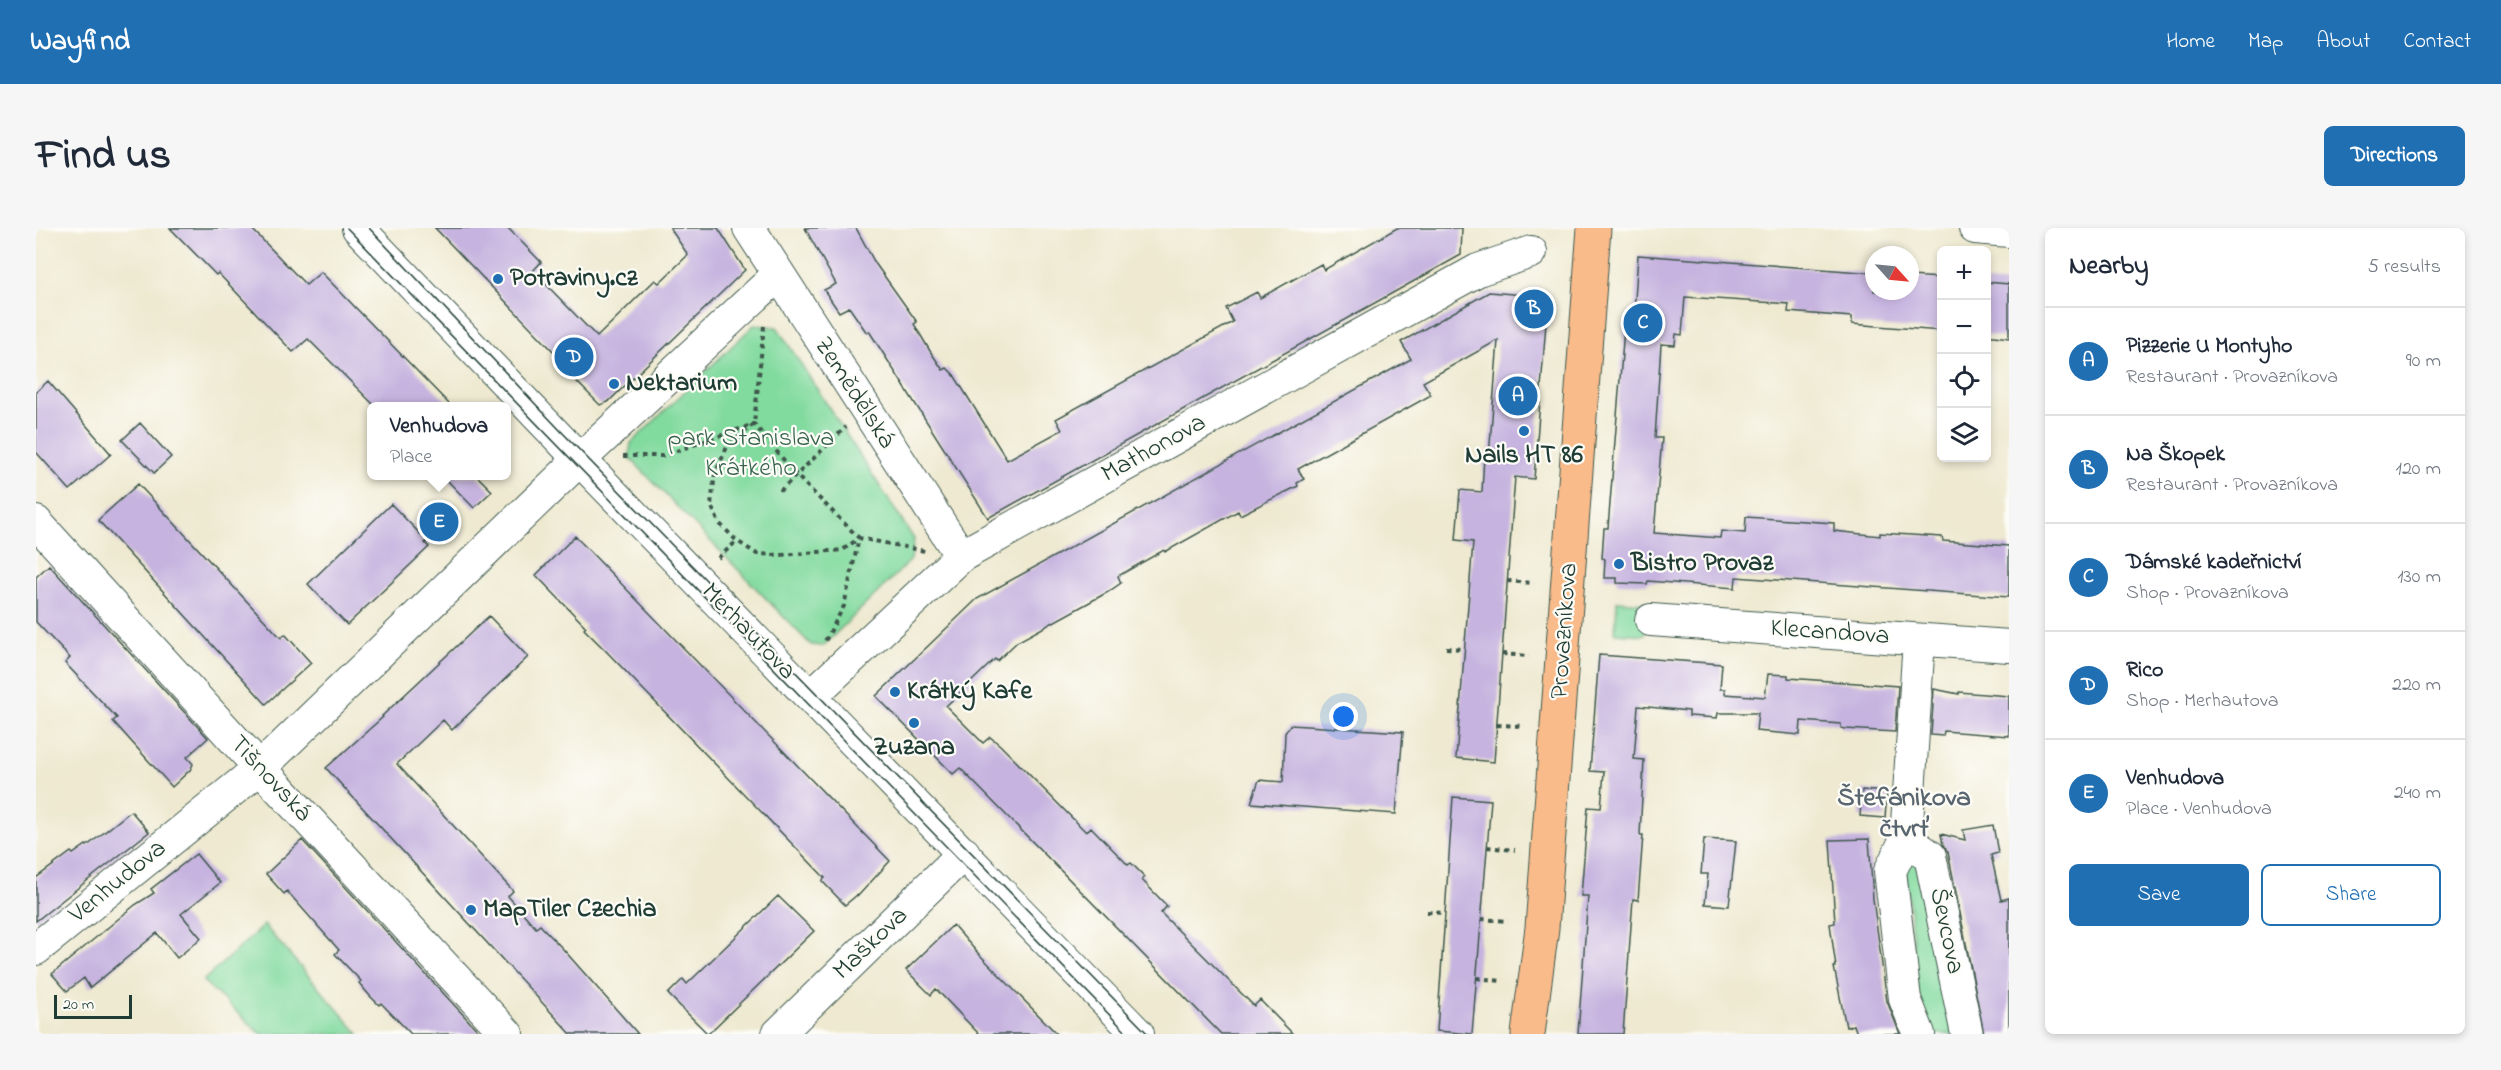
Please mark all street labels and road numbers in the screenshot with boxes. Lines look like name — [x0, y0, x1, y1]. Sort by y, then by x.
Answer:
street label: Zemědělská — [804, 330, 904, 456]
street label: Mathonova — [1095, 405, 1213, 493]
street label: Provazníkova — [1541, 562, 1589, 700]
street label: Merhautova — [692, 575, 804, 689]
street label: Klecandova — [1769, 610, 1891, 656]
street label: Tišnovská — [220, 727, 320, 831]
street label: Venhudova — [60, 831, 175, 934]
street label: Ševcova — [1918, 884, 1974, 978]
street label: Maškova — [825, 898, 917, 990]

